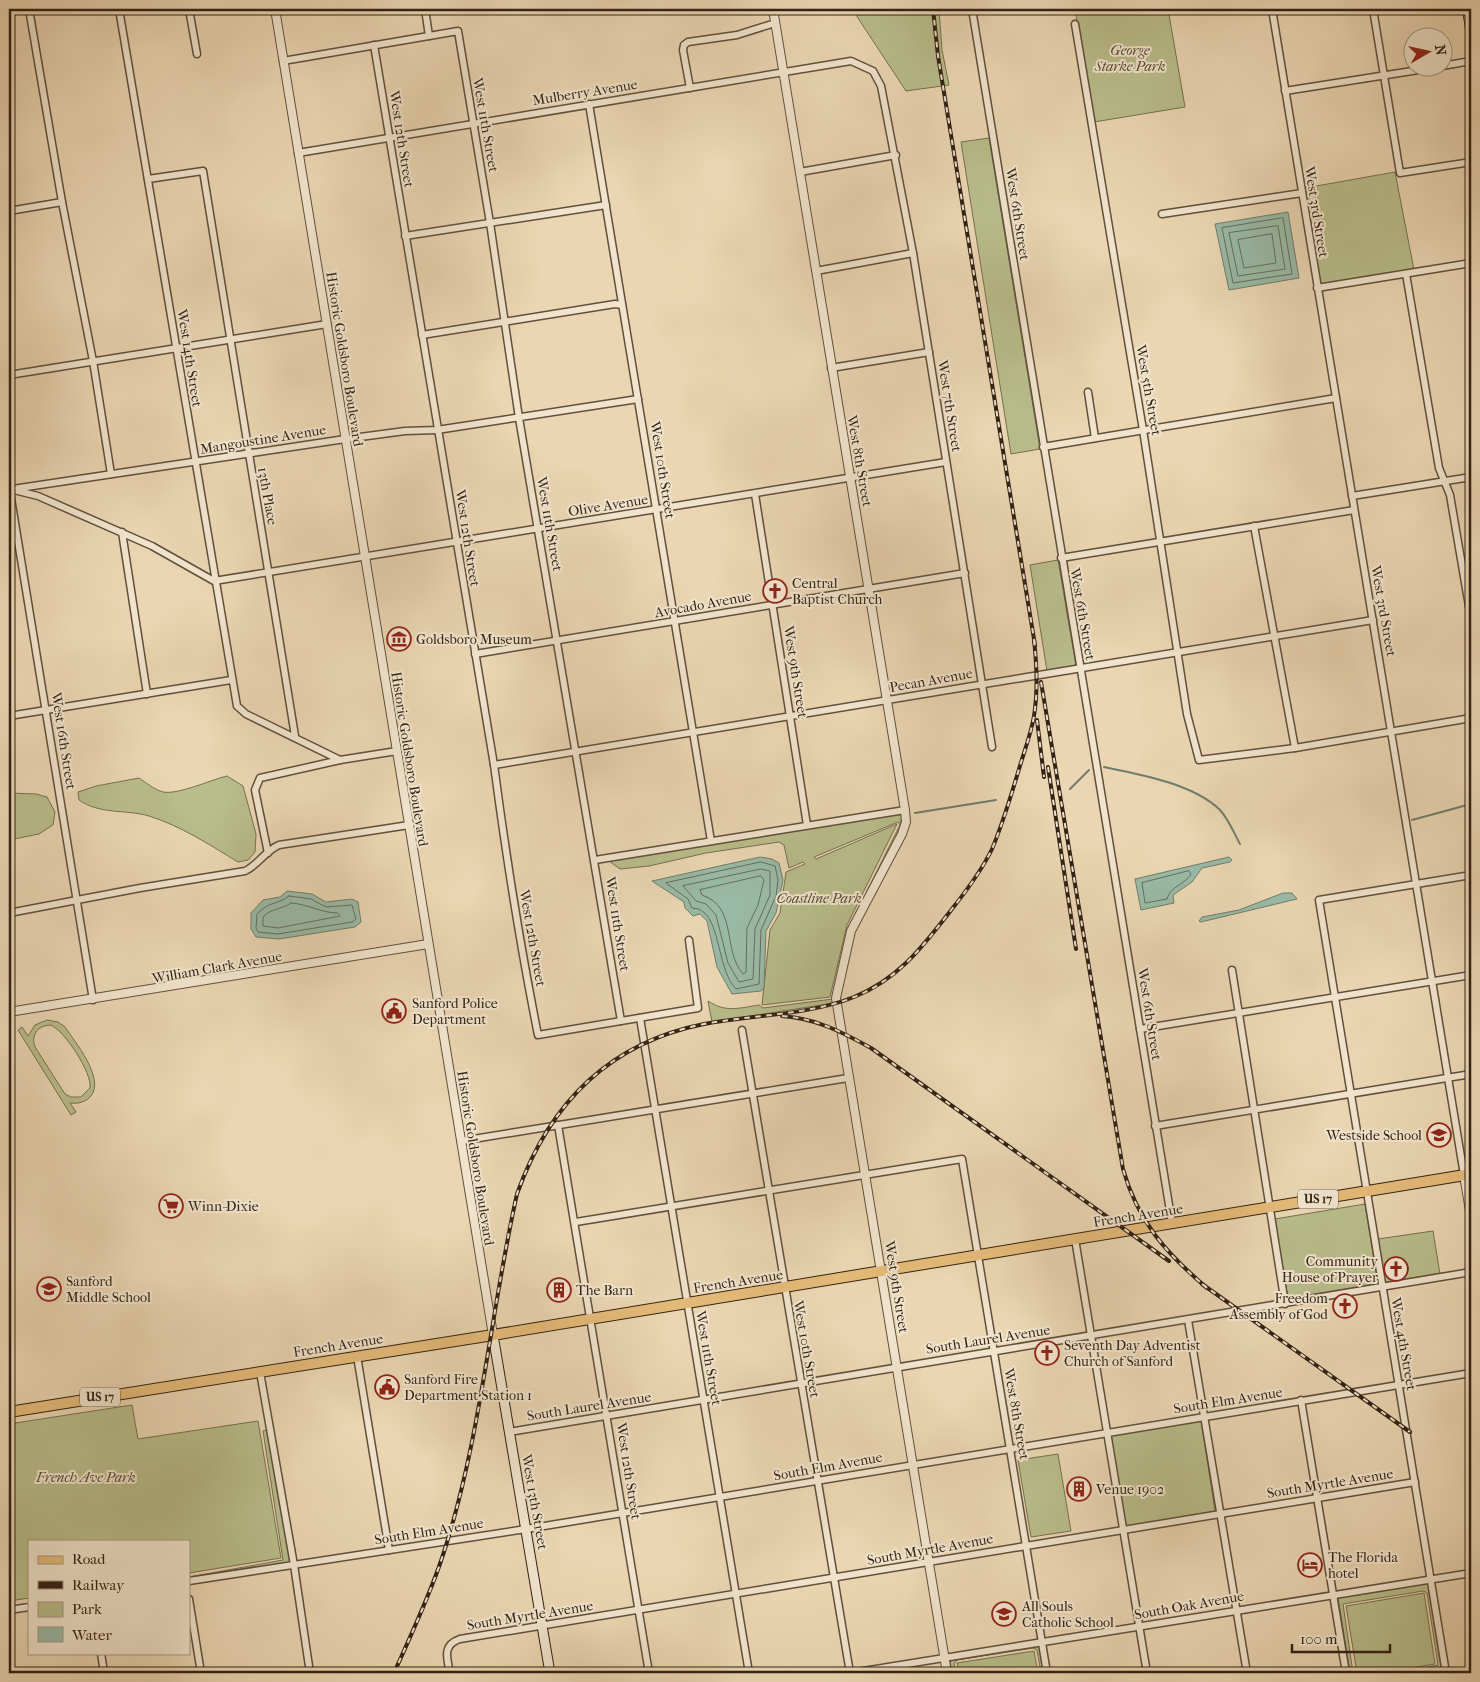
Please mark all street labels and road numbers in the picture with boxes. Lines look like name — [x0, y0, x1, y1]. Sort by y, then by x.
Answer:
street label: West 11th Street — [469, 75, 502, 174]
street label: Mulberry Avenue — [531, 76, 639, 109]
street label: West 12th Street — [385, 88, 418, 189]
street label: West 3rd Street — [1301, 164, 1332, 259]
street label: West 6th Street — [1002, 166, 1033, 261]
street label: Historic Goldsboro Boulevard — [322, 271, 367, 448]
street label: West 14th Street — [173, 307, 206, 408]
street label: West 5th Street — [1132, 342, 1165, 437]
street label: West 7th Street — [934, 358, 965, 453]
street label: West 8th Street — [843, 413, 876, 508]
street label: West 10th Street — [646, 419, 679, 520]
street label: Mangoustine Avenue — [199, 421, 327, 458]
street label: 13th Place — [254, 466, 281, 526]
street label: West 11th Street — [533, 474, 566, 573]
street label: West 12th Street — [451, 487, 484, 588]
street label: Olive Avenue — [567, 491, 649, 520]
street label: West 3rd Street — [1367, 563, 1400, 658]
street label: West 6th Street — [1066, 566, 1099, 662]
street label: Avocado Avenue — [652, 588, 753, 622]
street label: West 9th Street — [780, 624, 811, 719]
street label: Pecan Avenue — [888, 665, 974, 696]
street label: Historic Goldsboro Boulevard — [387, 671, 432, 848]
street label: West 16th Street — [47, 690, 80, 791]
street label: West 11th Street — [601, 874, 633, 973]
street label: West 12th Street — [515, 887, 549, 988]
street label: William Clark Avenue — [150, 948, 284, 987]
street label: West 6th Street — [1134, 966, 1165, 1061]
street label: Historic Goldsboro Boulevard — [453, 1070, 498, 1247]
road number: US 17 — [1298, 1190, 1338, 1208]
street label: French Avenue — [1092, 1200, 1184, 1231]
street label: West 9th Street — [881, 1239, 912, 1334]
street label: French Avenue — [692, 1266, 784, 1297]
street label: West 4th Street — [1387, 1295, 1420, 1392]
street label: West 10th Street — [789, 1298, 823, 1399]
street label: West 11th Street — [692, 1308, 725, 1407]
street label: South Laurel Avenue — [925, 1321, 1051, 1358]
street label: French Avenue — [292, 1330, 384, 1361]
street label: West 8th Street — [1000, 1366, 1033, 1461]
street label: South Elm Avenue — [1172, 1383, 1284, 1418]
road number: US 17 — [80, 1388, 120, 1406]
street label: South Laurel Avenue — [526, 1388, 652, 1425]
street label: West 12th Street — [612, 1420, 645, 1521]
street label: South Elm Avenue — [772, 1449, 884, 1484]
street label: West 13th Street — [518, 1452, 551, 1551]
street label: South Myrtle Avenue — [1266, 1465, 1395, 1502]
street label: South Elm Avenue — [373, 1514, 485, 1549]
street label: South Myrtle Avenue — [866, 1530, 995, 1569]
street label: South Oak Avenue — [1133, 1587, 1245, 1623]
street label: South Myrtle Avenue — [466, 1597, 595, 1634]

